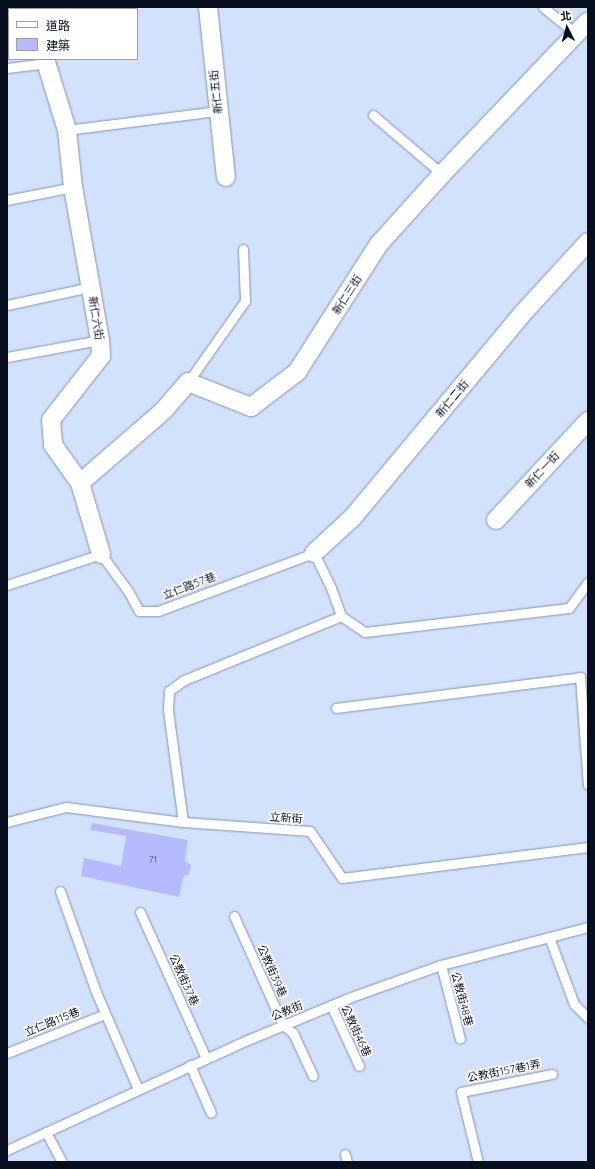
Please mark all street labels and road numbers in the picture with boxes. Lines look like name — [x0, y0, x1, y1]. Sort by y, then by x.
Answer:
street label: 新仁五街 — [207, 69, 225, 115]
street label: 新仁三街 — [329, 273, 365, 317]
street label: 新仁六街 — [86, 295, 106, 341]
street label: 新仁二街 — [433, 378, 471, 420]
street label: 新仁一街 — [522, 449, 562, 491]
street label: 立仁路57巷 — [161, 570, 217, 602]
street label: 立新街 — [269, 810, 303, 826]
street label: 公教街39巷 — [255, 943, 289, 999]
street label: 公教街37巷 — [167, 952, 201, 1008]
street label: 公教街48巷 — [448, 970, 476, 1028]
street label: 公教街 — [269, 998, 305, 1024]
street label: 公教街46巷 — [338, 1003, 374, 1059]
street label: 立仁路115巷 — [23, 1005, 81, 1039]
street label: 公教街157巷1弄 — [466, 1057, 542, 1085]

